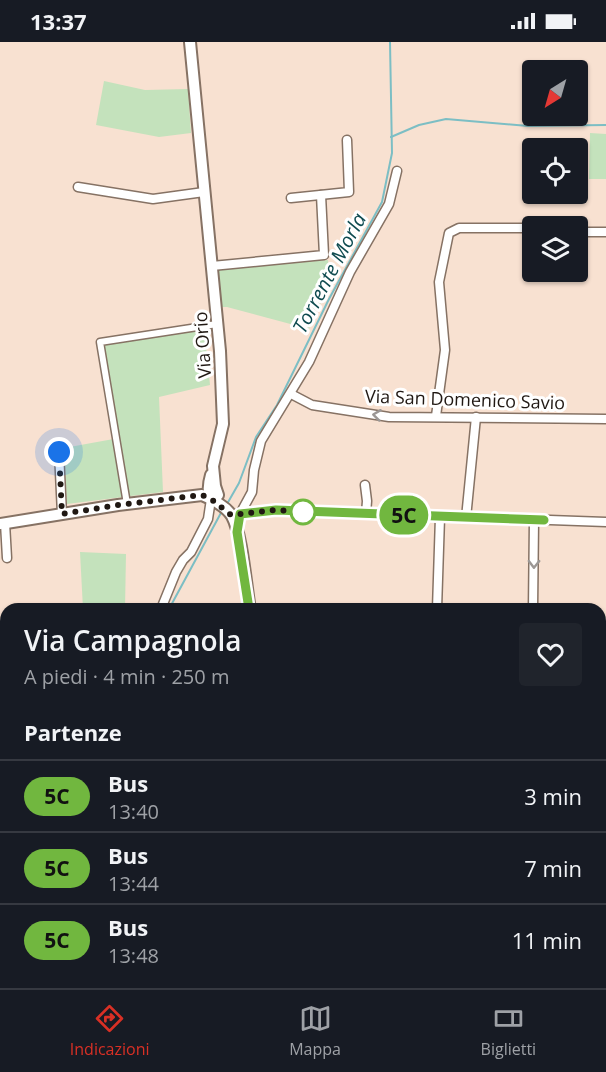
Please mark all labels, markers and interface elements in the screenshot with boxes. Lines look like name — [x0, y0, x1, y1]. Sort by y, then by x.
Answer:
text: 13:37 — [30, 6, 87, 36]
north arrow — [522, 60, 588, 126]
map controls — [522, 60, 588, 282]
button: locate — [522, 138, 588, 204]
water label: Torrente Morla — [286, 208, 372, 338]
button: layers — [522, 216, 588, 282]
street label: Via Orio — [188, 311, 216, 379]
street label: Via San Domenico Savio — [365, 384, 565, 414]
one-way arrow — [373, 410, 382, 422]
your location — [44, 437, 74, 467]
line badge: 5C — [377, 496, 431, 534]
unlabelled marker — [290, 499, 316, 525]
text: 5C — [391, 501, 417, 529]
one-way arrow — [527, 560, 540, 569]
text: Via Campagnola — [24, 621, 242, 659]
button: heart — [519, 623, 582, 686]
text: A piedi · 4 min · 250 m — [24, 663, 229, 690]
text: Partenze — [24, 717, 122, 747]
text: Bus — [108, 768, 148, 798]
text: 3 min — [524, 781, 582, 811]
text: 5C — [44, 782, 70, 810]
text: 13:40 — [108, 798, 159, 825]
text: Bus — [108, 840, 148, 870]
text: 7 min — [524, 853, 582, 883]
text: 5C — [44, 854, 70, 882]
text: 13:44 — [108, 870, 159, 897]
text: Bus — [108, 912, 148, 942]
text: 11 min — [512, 925, 582, 955]
text: 5C — [44, 926, 70, 954]
text: 13:48 — [108, 942, 159, 969]
tab: Indicazioni — [70, 1002, 150, 1060]
tab: Mappa — [289, 1002, 341, 1060]
tab: Biglietti — [481, 1002, 536, 1060]

